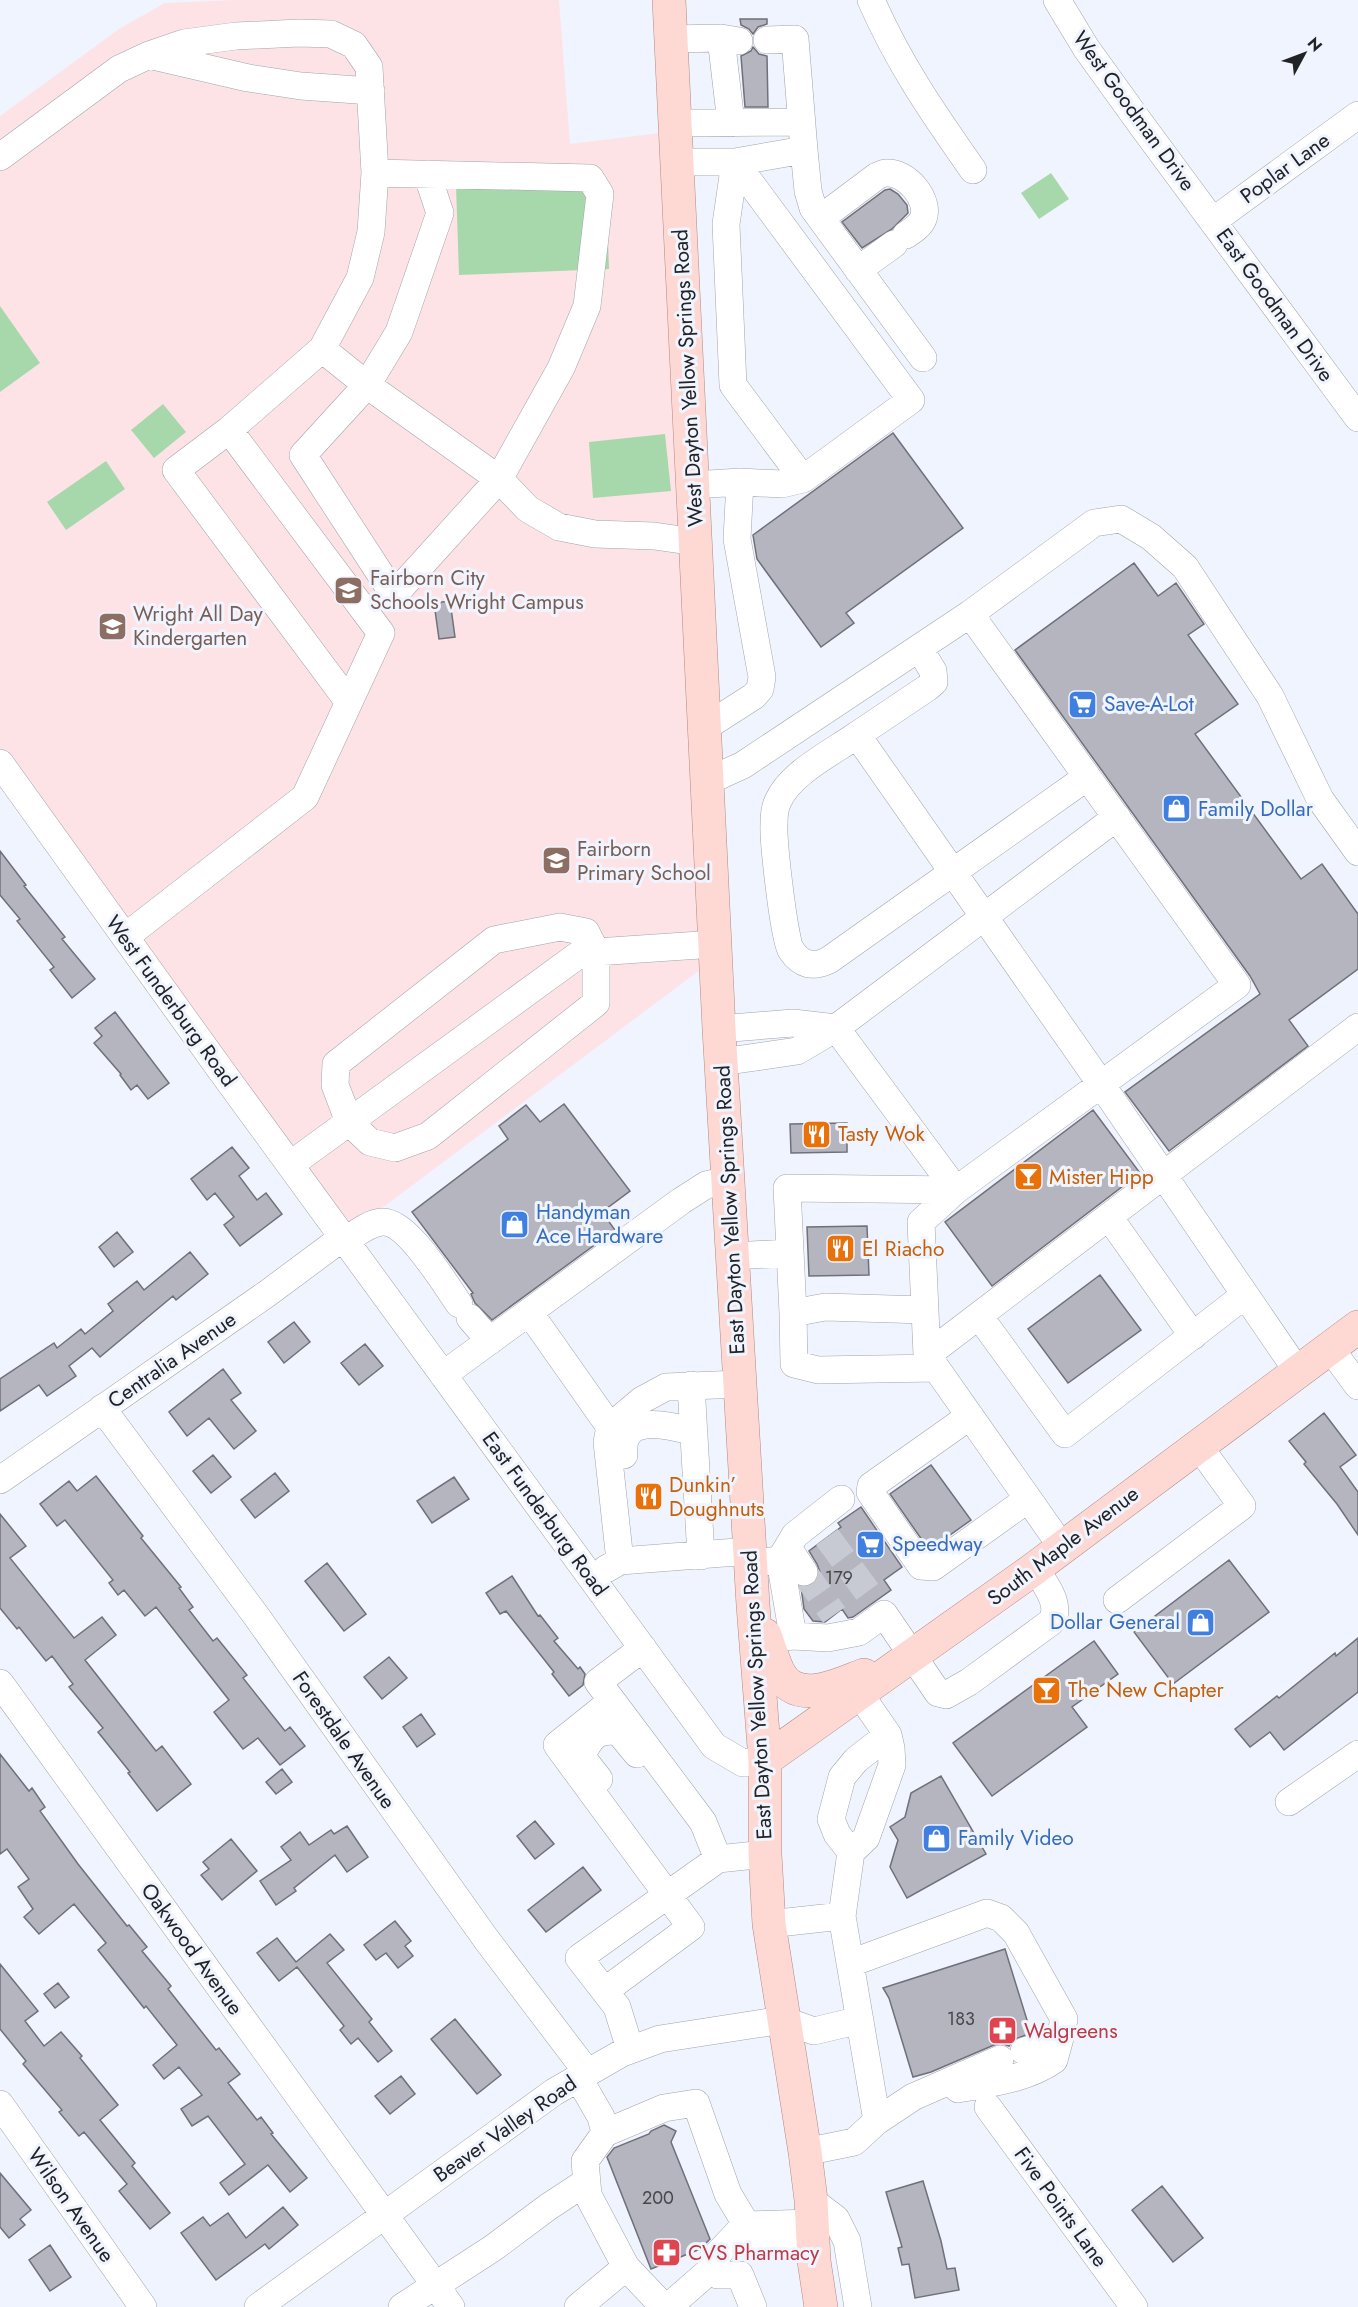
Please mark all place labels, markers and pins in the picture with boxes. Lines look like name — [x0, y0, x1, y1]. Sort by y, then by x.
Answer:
place label: Fairborn City Schools Wright Campus — [370, 563, 584, 617]
school or university icon: Fairborn City Schools Wright Campus — [333, 574, 365, 606]
place label: Wright All Day Kindergarten — [133, 599, 263, 653]
school or university icon: Wright All Day Kindergarten — [96, 610, 128, 642]
supermarket icon: Save-A-Lot — [1067, 688, 1099, 720]
place label: Save-A-Lot — [1104, 689, 1194, 719]
shop icon: Family Dollar — [1161, 793, 1193, 825]
place label: Family Dollar — [1198, 794, 1314, 824]
place label: Fairborn Primary School — [577, 834, 711, 888]
school or university icon: Fairborn Primary School — [540, 845, 572, 877]
restaurant icon: Tasty Wok — [801, 1118, 833, 1150]
place label: Tasty Wok — [838, 1119, 925, 1149]
bar icon: Mister Hipp — [1012, 1161, 1044, 1193]
place label: Mister Hipp — [1049, 1162, 1154, 1192]
place label: Handyman Ace Hardware — [536, 1197, 664, 1251]
shop icon: Handyman Ace Hardware — [499, 1208, 531, 1240]
restaurant icon: El Riacho — [825, 1233, 857, 1265]
place label: El Riacho — [862, 1234, 945, 1264]
place label: Dunkin’ Doughnuts — [669, 1470, 764, 1524]
restaurant icon: Dunkin’ Doughnuts — [632, 1481, 664, 1513]
supermarket icon: Speedway — [855, 1528, 887, 1560]
place label: Speedway — [892, 1529, 983, 1559]
shop icon: Dollar General — [1185, 1606, 1217, 1638]
place label: Dollar General — [1050, 1607, 1180, 1637]
bar icon: The New Chapter — [1031, 1674, 1063, 1706]
place label: The New Chapter — [1068, 1675, 1225, 1705]
shop icon: Family Video — [921, 1822, 953, 1854]
place label: Family Video — [958, 1823, 1074, 1853]
pharmacy icon: Walgreens — [987, 2015, 1019, 2047]
place label: Walgreens — [1024, 2016, 1118, 2046]
pharmacy icon: CVS Pharmacy — [651, 2237, 683, 2269]
place label: CVS Pharmacy — [688, 2238, 820, 2268]

